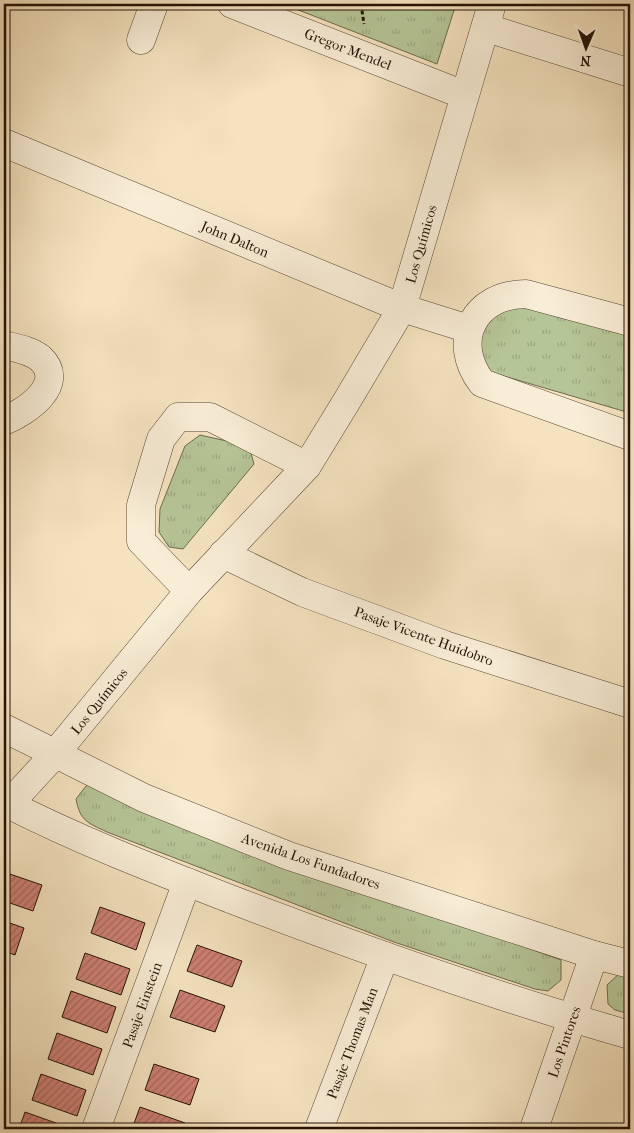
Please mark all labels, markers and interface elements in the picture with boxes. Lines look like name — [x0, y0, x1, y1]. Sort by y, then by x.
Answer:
north arrow — [562, 22, 612, 72]
street label: Gregor Mendel — [302, 25, 394, 74]
text: N — [580, 52, 591, 69]
street label: Los Químicos — [402, 203, 441, 285]
street label: John Dalton — [197, 217, 271, 261]
street label: Pasaje Vicente Huidobro — [352, 603, 496, 670]
street label: Los Químicos — [67, 665, 131, 738]
street label: Avenida Los Fundadores — [238, 829, 382, 893]
street label: Pasaje Einstein — [119, 960, 166, 1050]
street label: Pasaje Thomas Man — [323, 985, 382, 1101]
street label: Los Pintores — [544, 1004, 585, 1080]

